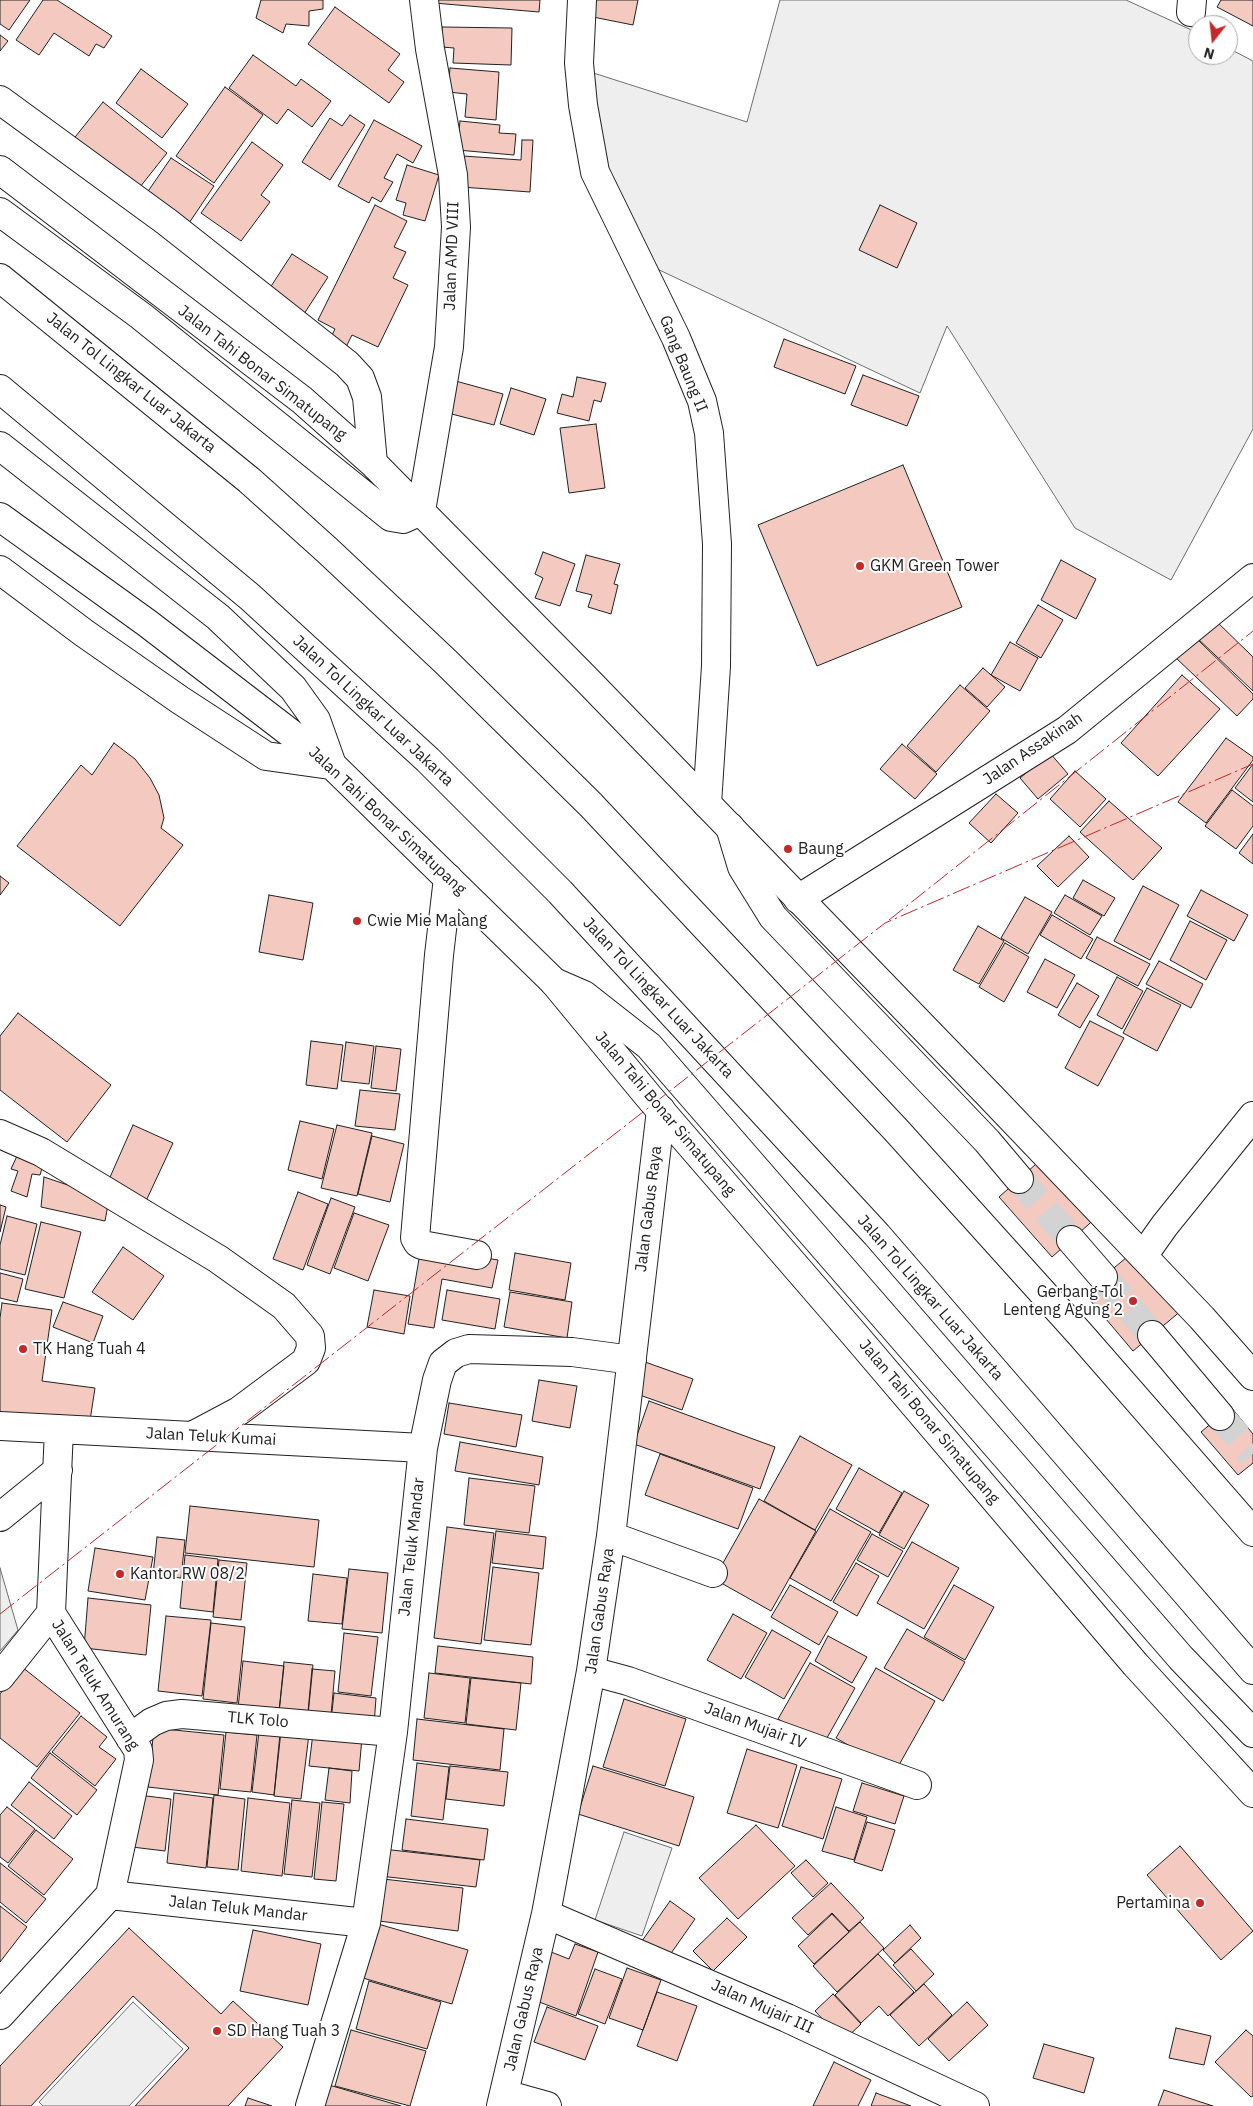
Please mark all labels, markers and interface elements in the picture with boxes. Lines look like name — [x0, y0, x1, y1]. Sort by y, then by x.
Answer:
north arrow — [1188, 15, 1238, 65]
text: N — [1202, 43, 1217, 64]
street label: Jalan AMD VIII — [441, 201, 463, 311]
street label: Jalan Tahi Bonar Simatupang — [174, 301, 350, 445]
street label: Jalan Tol Lingkar Luar Jakarta — [42, 309, 220, 457]
street label: Gang Baung II — [655, 313, 711, 415]
place label: GKM Green Tower — [870, 556, 999, 576]
marker: GKM Green Tower — [854, 560, 866, 572]
street label: Jalan Tol Lingkar Luar Jakarta — [289, 631, 457, 791]
street label: Jalan Assakinah — [980, 709, 1086, 789]
street label: Jalan Tahi Bonar Simatupang — [304, 743, 470, 899]
place label: Baung — [798, 839, 844, 859]
marker: Baung — [782, 843, 794, 855]
place label: Cwie Mie Malang — [367, 911, 487, 931]
street label: Jalan Tol Lingkar Luar Jakarta — [578, 914, 738, 1082]
marker: Cwie Mie Malang — [351, 915, 363, 927]
street label: Jalan Tahi Bonar Simatupang — [591, 1028, 739, 1200]
street label: Jalan Gabus Raya — [632, 1145, 666, 1273]
street label: Jalan Tol Lingkar Luar Jakarta — [853, 1211, 1007, 1385]
place label: Gerbang Tol Lenteng Agung 2 — [1003, 1282, 1123, 1320]
marker: Gerbang Tol Lenteng Agung 2 — [1127, 1295, 1139, 1307]
street label: Jalan Tahi Bonar Simatupang — [855, 1336, 1003, 1508]
place label: TK Hang Tuah 4 — [33, 1339, 146, 1359]
marker: TK Hang Tuah 4 — [17, 1343, 29, 1355]
street label: Jalan Teluk Kumai — [145, 1424, 277, 1450]
street label: Jalan Teluk Mandar — [395, 1477, 429, 1617]
street label: Jalan Gabus Raya — [582, 1547, 618, 1675]
place label: Kantor RW 08/2 — [130, 1564, 245, 1584]
marker: Kantor RW 08/2 — [114, 1568, 126, 1580]
street label: Jalan Teluk Amurang — [47, 1616, 143, 1754]
street label: Jalan Mujair IV — [701, 1699, 809, 1753]
street label: TLK Tolo — [227, 1708, 289, 1732]
street label: Jalan Teluk Mandar — [168, 1892, 308, 1926]
place label: Pertamina — [1116, 1893, 1190, 1913]
marker: Pertamina — [1194, 1897, 1206, 1909]
street label: Jalan Gabus Raya — [500, 1945, 548, 2073]
street label: Jalan Mujair III — [708, 1976, 816, 2038]
place label: SD Hang Tuah 3 — [227, 2021, 340, 2041]
marker: SD Hang Tuah 3 — [211, 2025, 223, 2037]

